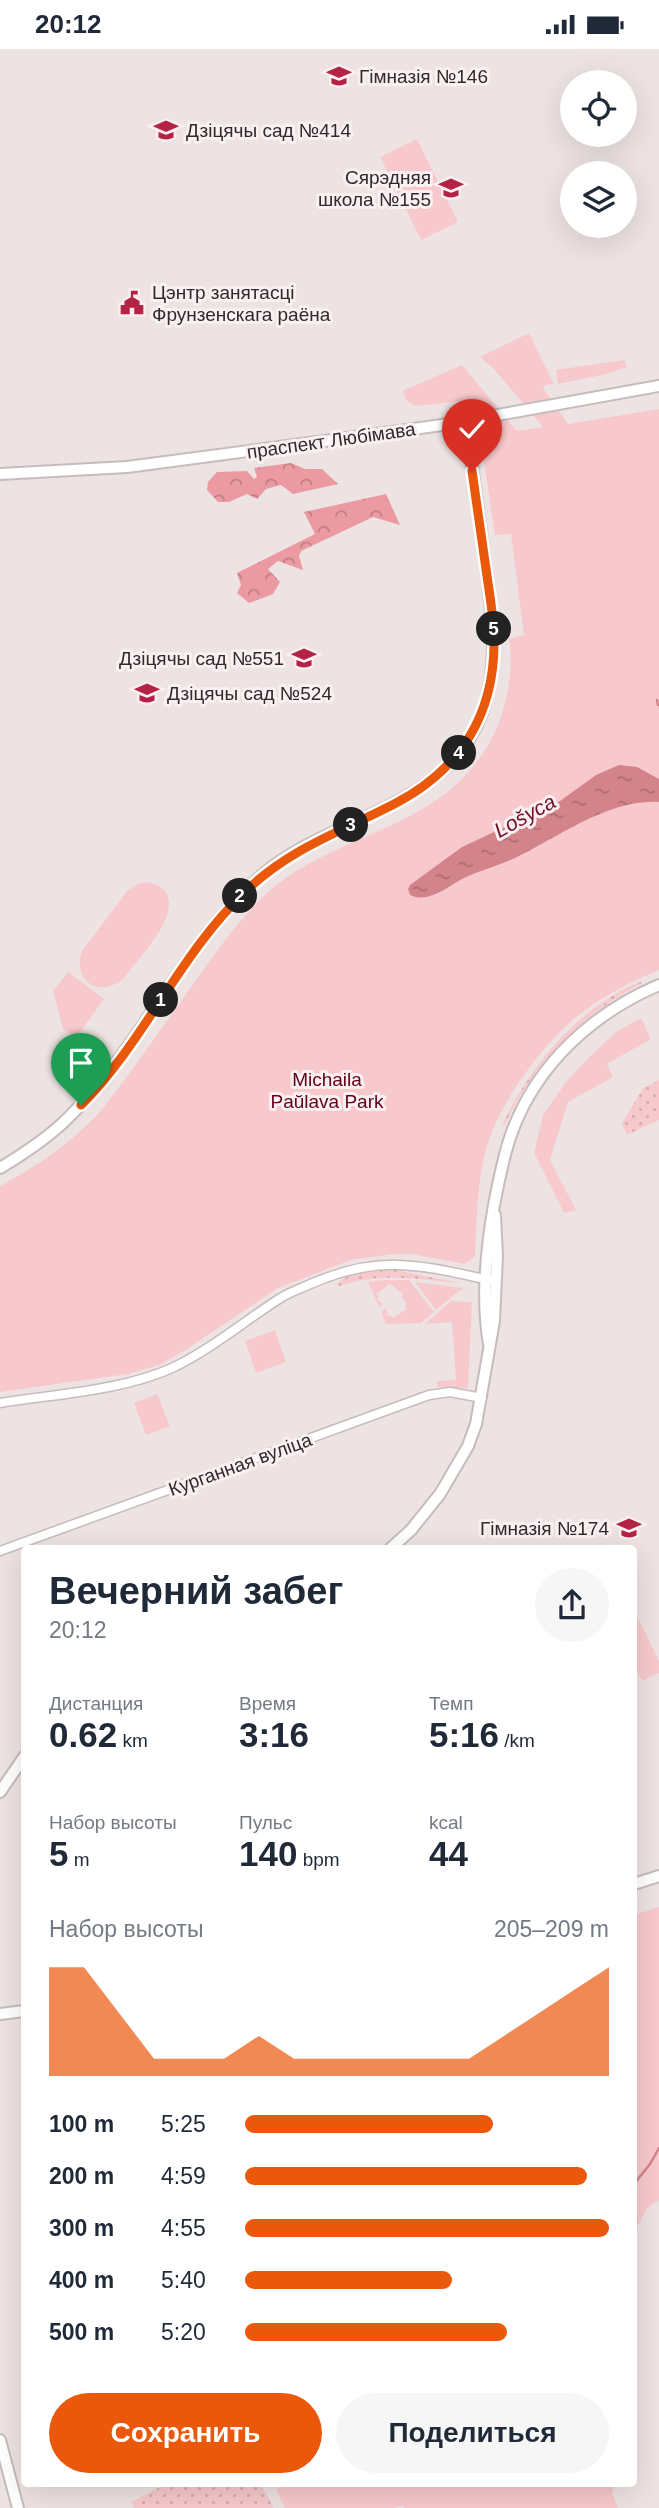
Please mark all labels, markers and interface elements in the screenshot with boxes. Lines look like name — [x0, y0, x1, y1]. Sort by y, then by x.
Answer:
text: 20:12 — [35, 9, 102, 39]
school or university icon: Гімназія №146 — [325, 62, 353, 90]
place label: Гімназія №146 — [359, 66, 488, 87]
map controls — [560, 70, 637, 238]
button: locate — [560, 70, 637, 147]
school or university icon: Дзіцячы сад №414 — [152, 116, 180, 144]
place label: Дзіцячы сад №414 — [186, 120, 351, 141]
button: layers — [560, 161, 637, 238]
place label: Сярэдняя школа №155 — [318, 167, 431, 210]
school or university icon: Сярэдняя школа №155 — [437, 174, 465, 202]
place label: Цэнтр занятасці Фрунзенскага раёна — [152, 282, 331, 325]
public building icon: Цэнтр занятасці Фрунзенскага раёна — [118, 289, 146, 317]
pin — [442, 399, 502, 471]
icon: check — [453, 410, 491, 448]
street label: праспект Любімава — [245, 418, 417, 463]
pin: 5 — [476, 611, 512, 647]
text: 5 — [488, 618, 499, 639]
school or university icon: Дзіцячы сад №551 — [290, 644, 318, 672]
place label: Дзіцячы сад №551 — [119, 648, 284, 669]
school or university icon: Дзіцячы сад №524 — [133, 679, 161, 707]
place label: Дзіцячы сад №524 — [167, 683, 332, 704]
pin: 4 — [442, 735, 476, 771]
text: 4 — [453, 742, 464, 763]
water label: Lošyca — [490, 789, 559, 842]
pin: 3 — [334, 807, 368, 843]
text: 3 — [345, 814, 356, 835]
pin: 2 — [222, 879, 258, 913]
text: 2 — [234, 885, 245, 906]
pin: 1 — [144, 983, 178, 1017]
text: 1 — [155, 989, 166, 1010]
pin — [51, 1033, 111, 1105]
icon: arrive — [62, 1044, 100, 1082]
park label: Michaila Paŭlava Park — [270, 1069, 384, 1112]
street label: Курганная вуліца — [166, 1429, 315, 1500]
school or university icon: Гімназія №174 — [615, 1514, 643, 1542]
place label: Гімназія №174 — [480, 1518, 609, 1539]
button: share — [535, 1568, 609, 1642]
text: Вечерний забег — [49, 1570, 343, 1612]
text: 20:12 — [49, 1617, 107, 1643]
text: Дистанция — [49, 1693, 143, 1714]
text: Время — [239, 1693, 296, 1714]
text: Темп — [429, 1693, 473, 1714]
text: 0.62 — [49, 1715, 117, 1754]
text: 3:16 — [239, 1715, 309, 1754]
text: 5:16 — [429, 1715, 499, 1754]
text: km — [117, 1730, 148, 1751]
text: /km — [499, 1730, 535, 1751]
text: Набор высоты — [49, 1812, 177, 1833]
text: Пульс — [239, 1812, 292, 1833]
text: kcal — [429, 1812, 463, 1833]
text: 5 — [49, 1834, 68, 1873]
text: 140 — [239, 1834, 297, 1873]
text: 44 — [429, 1834, 468, 1873]
text: m — [68, 1849, 90, 1870]
text: bpm — [297, 1849, 340, 1870]
text: Набор высоты — [49, 1916, 203, 1942]
text: 205–209 m — [494, 1916, 609, 1942]
text: 100 m — [49, 2111, 114, 2137]
text: 5:25 — [161, 2111, 206, 2137]
text: 200 m — [49, 2163, 114, 2189]
text: 4:59 — [161, 2163, 206, 2189]
text: 300 m — [49, 2215, 114, 2241]
text: 4:55 — [161, 2215, 206, 2241]
text: 400 m — [49, 2267, 114, 2293]
text: 5:40 — [161, 2267, 206, 2293]
text: 500 m — [49, 2319, 114, 2345]
text: 5:20 — [161, 2319, 206, 2345]
button: Сохранить — [49, 2393, 322, 2473]
button: Поделиться — [336, 2393, 609, 2473]

